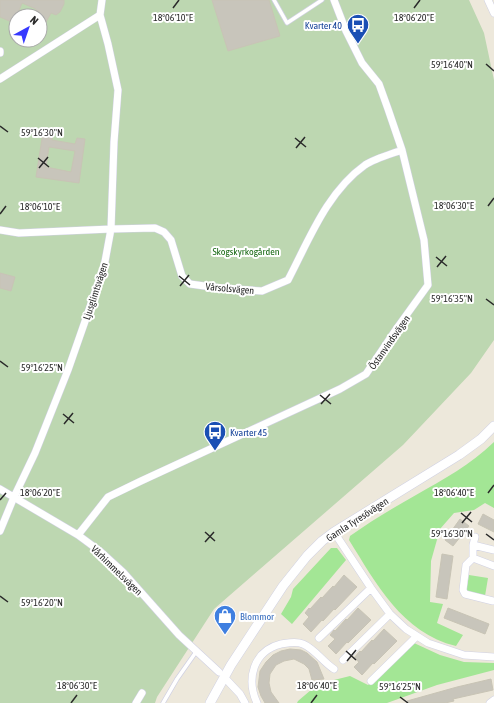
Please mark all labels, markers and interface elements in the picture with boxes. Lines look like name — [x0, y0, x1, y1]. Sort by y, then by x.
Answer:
north arrow — [8, 8, 48, 48]
text: 18°06'10"E — [153, 12, 194, 23]
bus stop icon: Kvarter 40 — [345, 12, 371, 45]
text: 18°06'20"E — [394, 12, 435, 23]
text: N — [28, 14, 41, 27]
place label: Kvarter 40 — [305, 20, 342, 31]
text: 59°16'40"N — [431, 59, 473, 70]
text: 59°16'30"N — [21, 127, 63, 138]
text: 18°06'30"E — [434, 200, 475, 211]
text: 18°06'10"E — [20, 201, 61, 212]
park label: Skogskyrkogården — [212, 246, 280, 257]
street label: Ljusglimtsvägen — [81, 261, 110, 321]
street label: Vårsolsvägen — [205, 281, 255, 296]
text: 59°16'35"N — [431, 293, 473, 304]
street label: Östanvindsvägen — [367, 313, 412, 371]
text: 59°16'25"N — [21, 362, 63, 373]
bus stop icon: Kvarter 45 — [202, 419, 228, 452]
place label: Kvarter 45 — [230, 427, 267, 438]
text: 18°06'20"E — [20, 487, 61, 498]
text: 18°06'40"E — [434, 487, 475, 498]
street label: Gamla Tyresövägen — [324, 495, 390, 544]
text: 59°16'30"N — [431, 528, 473, 539]
street label: Vårhimmelsvägen — [89, 543, 145, 598]
text: 59°16'20"N — [21, 597, 63, 608]
shop icon: Blommor — [212, 603, 238, 636]
place label: Blommor — [240, 611, 275, 622]
text: 18°06'30"E — [57, 680, 98, 691]
text: 18°06'40"E — [297, 680, 338, 691]
text: 59°16'25"N — [379, 681, 421, 692]

